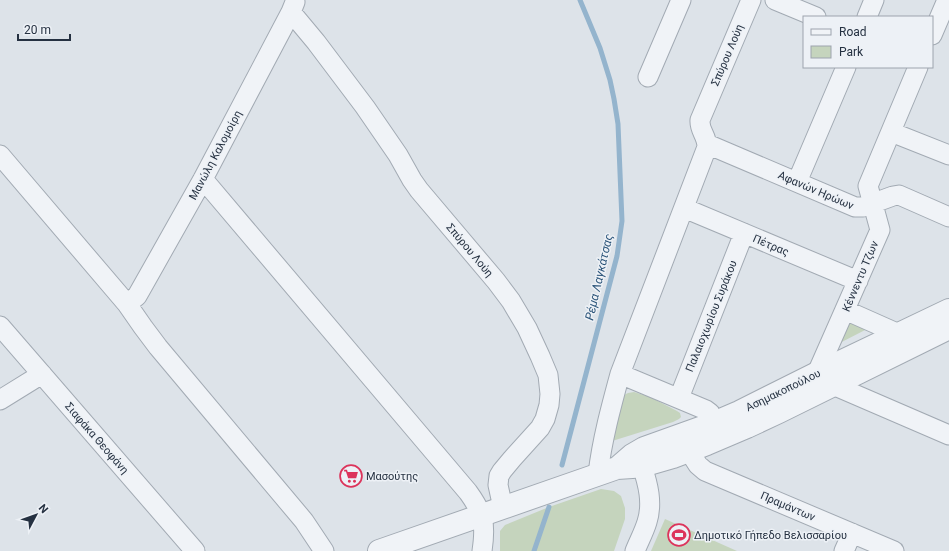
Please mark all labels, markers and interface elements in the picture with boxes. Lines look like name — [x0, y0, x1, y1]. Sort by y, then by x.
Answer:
scale bar — [18, 16, 70, 42]
legend — [803, 16, 933, 68]
street label: Σπύρου Λούη — [709, 22, 746, 88]
text: 20 m — [24, 23, 51, 37]
text: Road — [839, 25, 867, 39]
text: Park — [839, 45, 864, 59]
street label: Μανώλη Καλομοίρη — [186, 108, 244, 202]
street label: Αφανών Ηρώων — [776, 169, 856, 213]
street label: Σπύρου Λούη — [444, 221, 496, 280]
water label: Ρέμα Λαγκάτσας — [582, 232, 616, 322]
street label: Πέτρας — [751, 232, 791, 259]
street label: Κέννεντυ Τζων — [840, 238, 881, 314]
street label: Παλαιοχωρίου Συράκου — [683, 258, 740, 374]
street label: Ασημακοπούλου — [744, 367, 823, 414]
street label: Σιαφάκα Θεοφάνη — [62, 400, 131, 477]
supermarket icon: Μασούτης — [338, 463, 364, 489]
place label: Μασούτης — [366, 470, 418, 483]
street label: Πραμάντων — [758, 489, 818, 524]
north arrow — [16, 495, 56, 535]
text: N — [36, 502, 51, 516]
sports icon: Δημοτικό Γήπεδο Βελισσαρίου — [666, 522, 692, 548]
place label: Δημοτικό Γήπεδο Βελισσαρίου — [694, 529, 847, 542]

